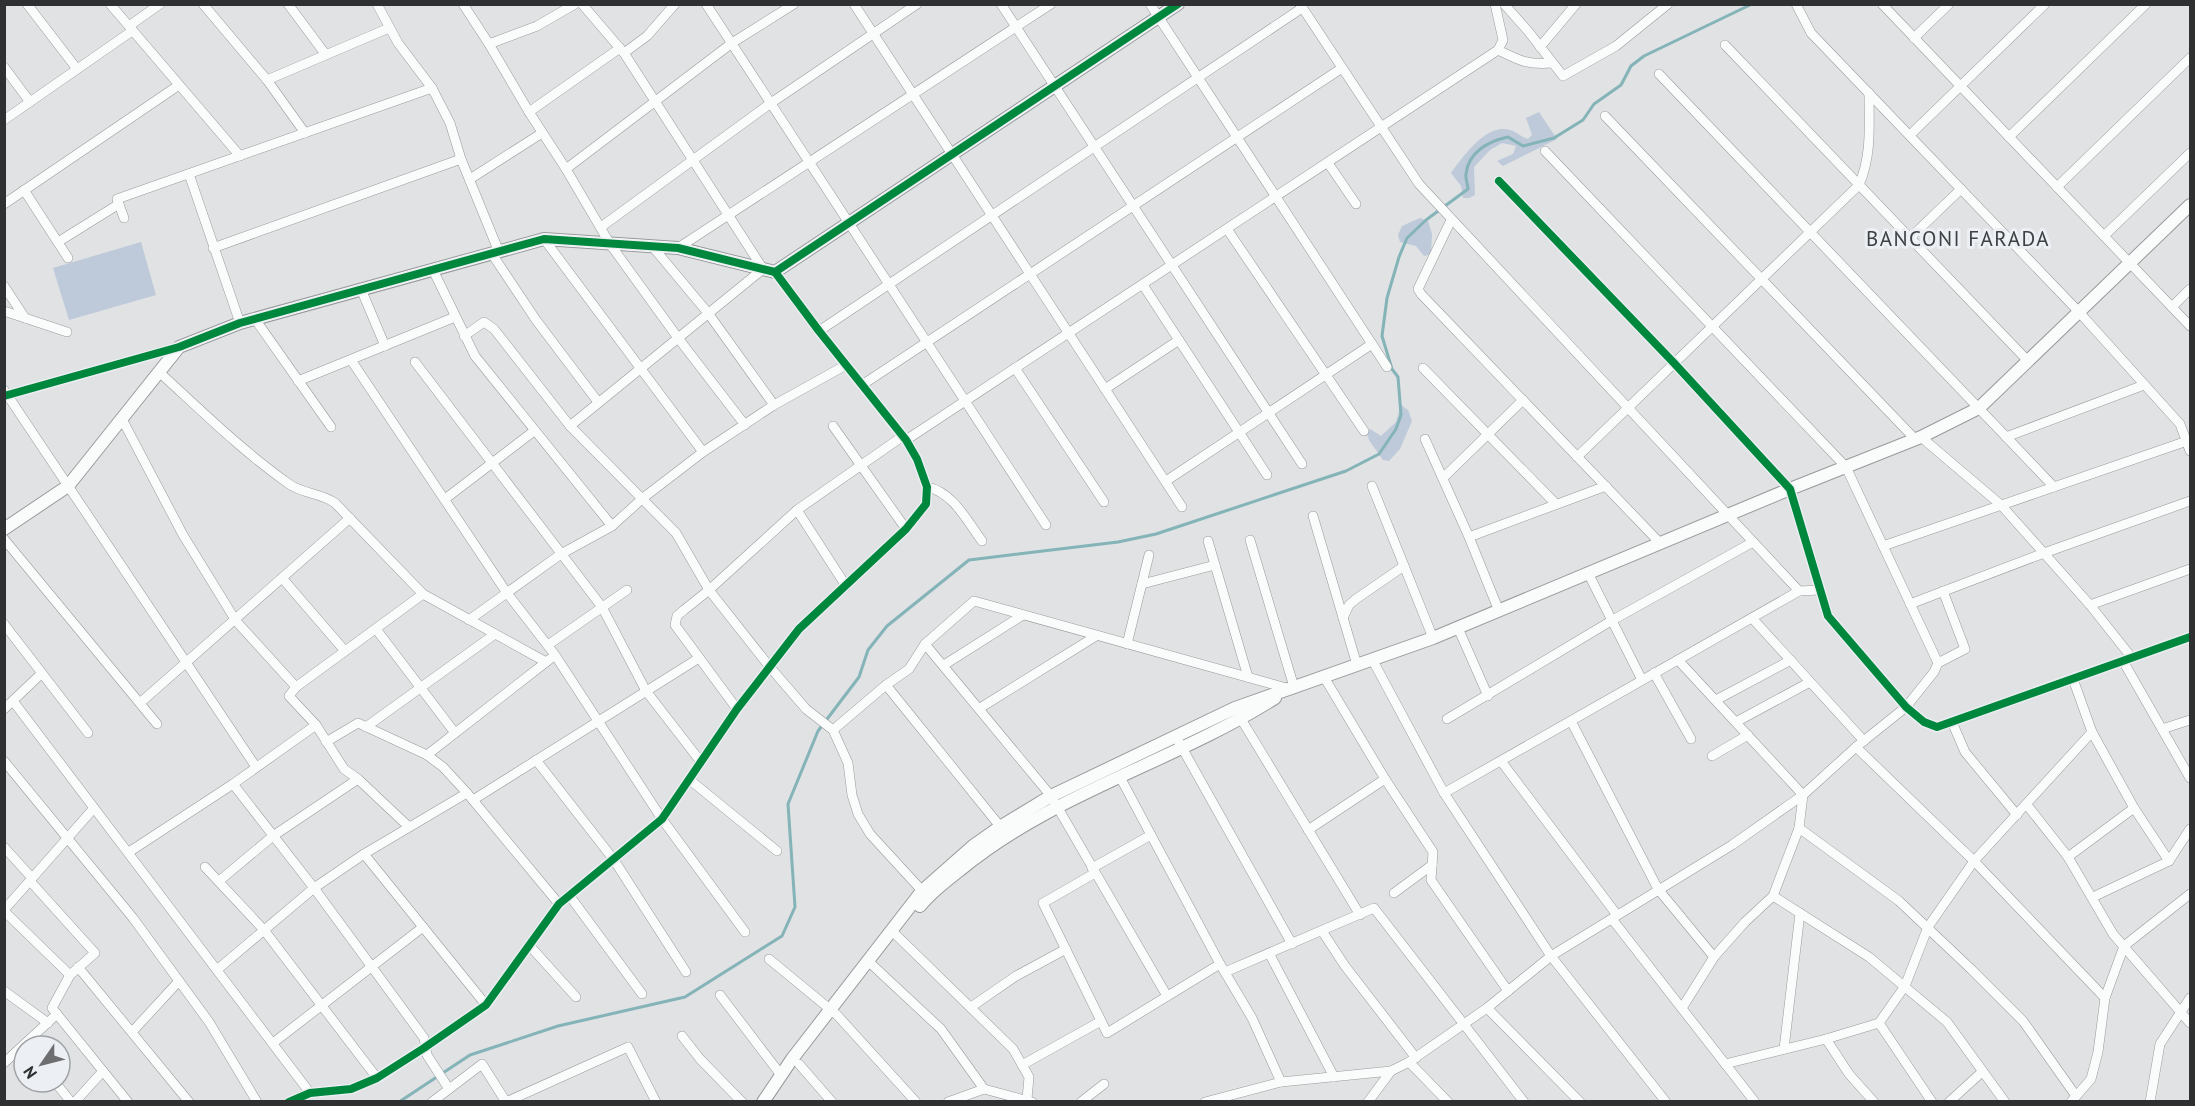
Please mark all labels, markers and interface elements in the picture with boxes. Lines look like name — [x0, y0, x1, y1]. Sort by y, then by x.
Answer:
district label: BANCONI FARADA — [1866, 225, 2050, 252]
north arrow — [12, 1034, 72, 1094]
text: N — [19, 1063, 41, 1083]

